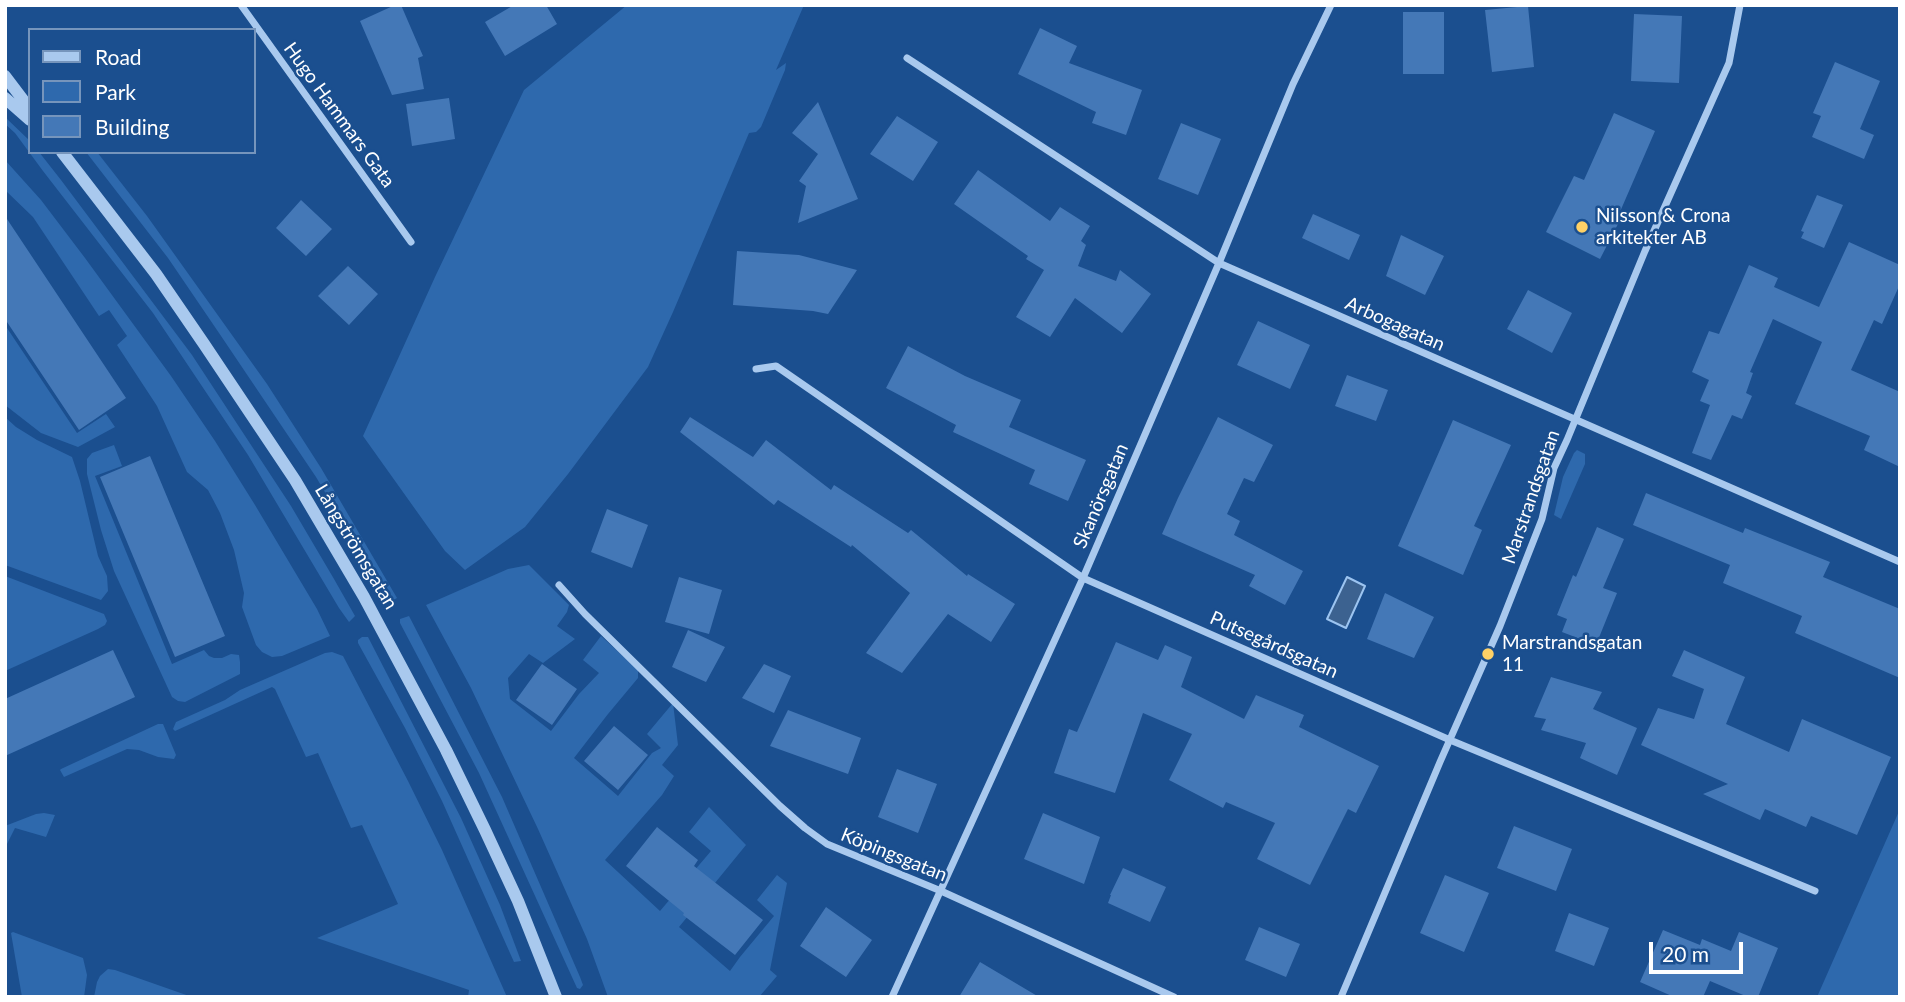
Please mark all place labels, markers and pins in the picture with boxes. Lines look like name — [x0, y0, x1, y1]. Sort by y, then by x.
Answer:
place label: Nilsson & Crona arkitekter AB — [1596, 205, 1730, 249]
marker: Nilsson & Crona arkitekter AB — [1574, 219, 1590, 235]
place label: Marstrandsgatan 11 — [1502, 632, 1642, 676]
marker: Marstrandsgatan 11 — [1480, 646, 1496, 662]

